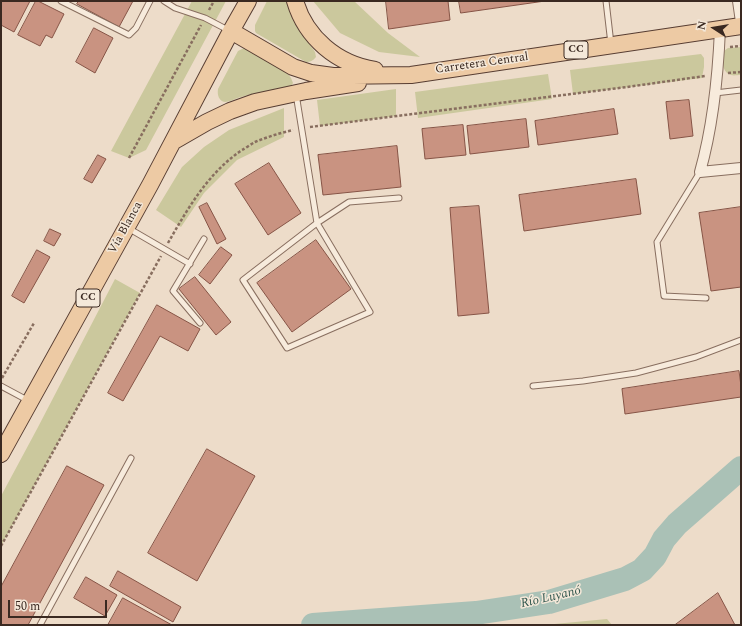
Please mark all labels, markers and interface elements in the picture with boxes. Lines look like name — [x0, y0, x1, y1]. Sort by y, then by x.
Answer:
north arrow — [694, 8, 734, 48]
text: N — [693, 19, 711, 32]
road number: CC — [564, 41, 588, 59]
street label: Carretera Central — [435, 50, 529, 78]
street label: Vía Blanca — [106, 199, 146, 257]
road number: CC — [76, 289, 100, 307]
water label: Río Luyanó — [519, 584, 583, 612]
scale bar — [10, 592, 109, 618]
text: 50 m — [15, 597, 40, 616]

